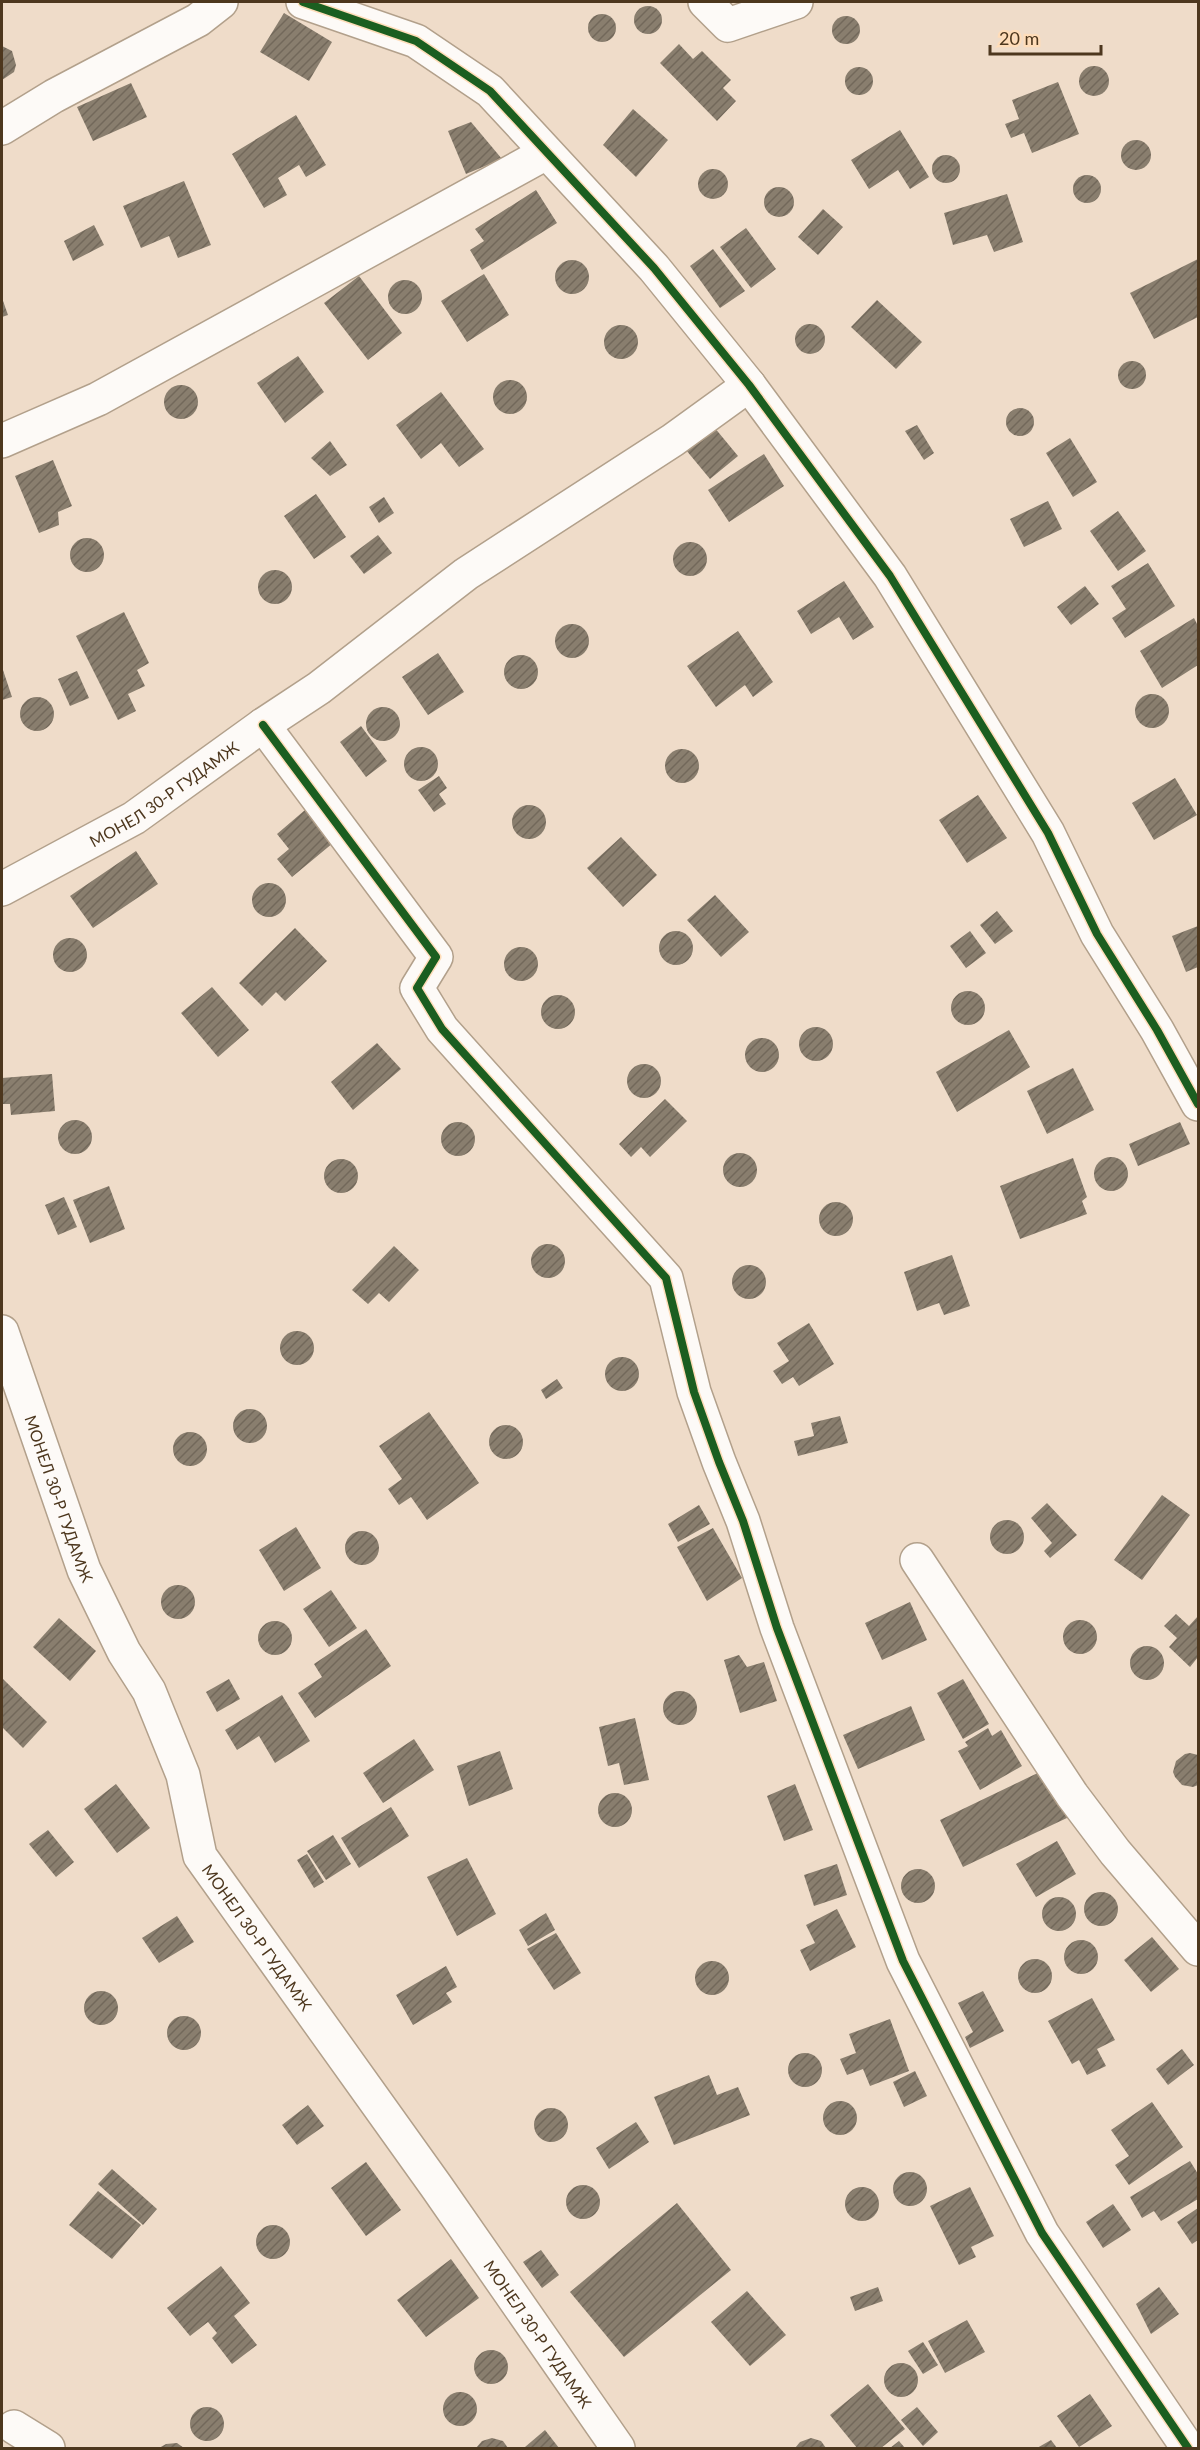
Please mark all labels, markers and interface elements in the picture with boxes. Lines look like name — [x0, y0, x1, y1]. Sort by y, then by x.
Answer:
scale bar — [990, 18, 1101, 56]
text: 20 m — [999, 27, 1039, 49]
street label: МОНЕЛ 30-Р ГУДАМЖ — [86, 736, 242, 850]
street label: МОНЕЛ 30-Р ГУДАМЖ — [22, 1412, 98, 1585]
street label: МОНЕЛ 30-Р ГУДАМЖ — [199, 1860, 317, 2014]
street label: МОНЕЛ 30-Р ГУДАМЖ — [481, 2256, 597, 2411]

